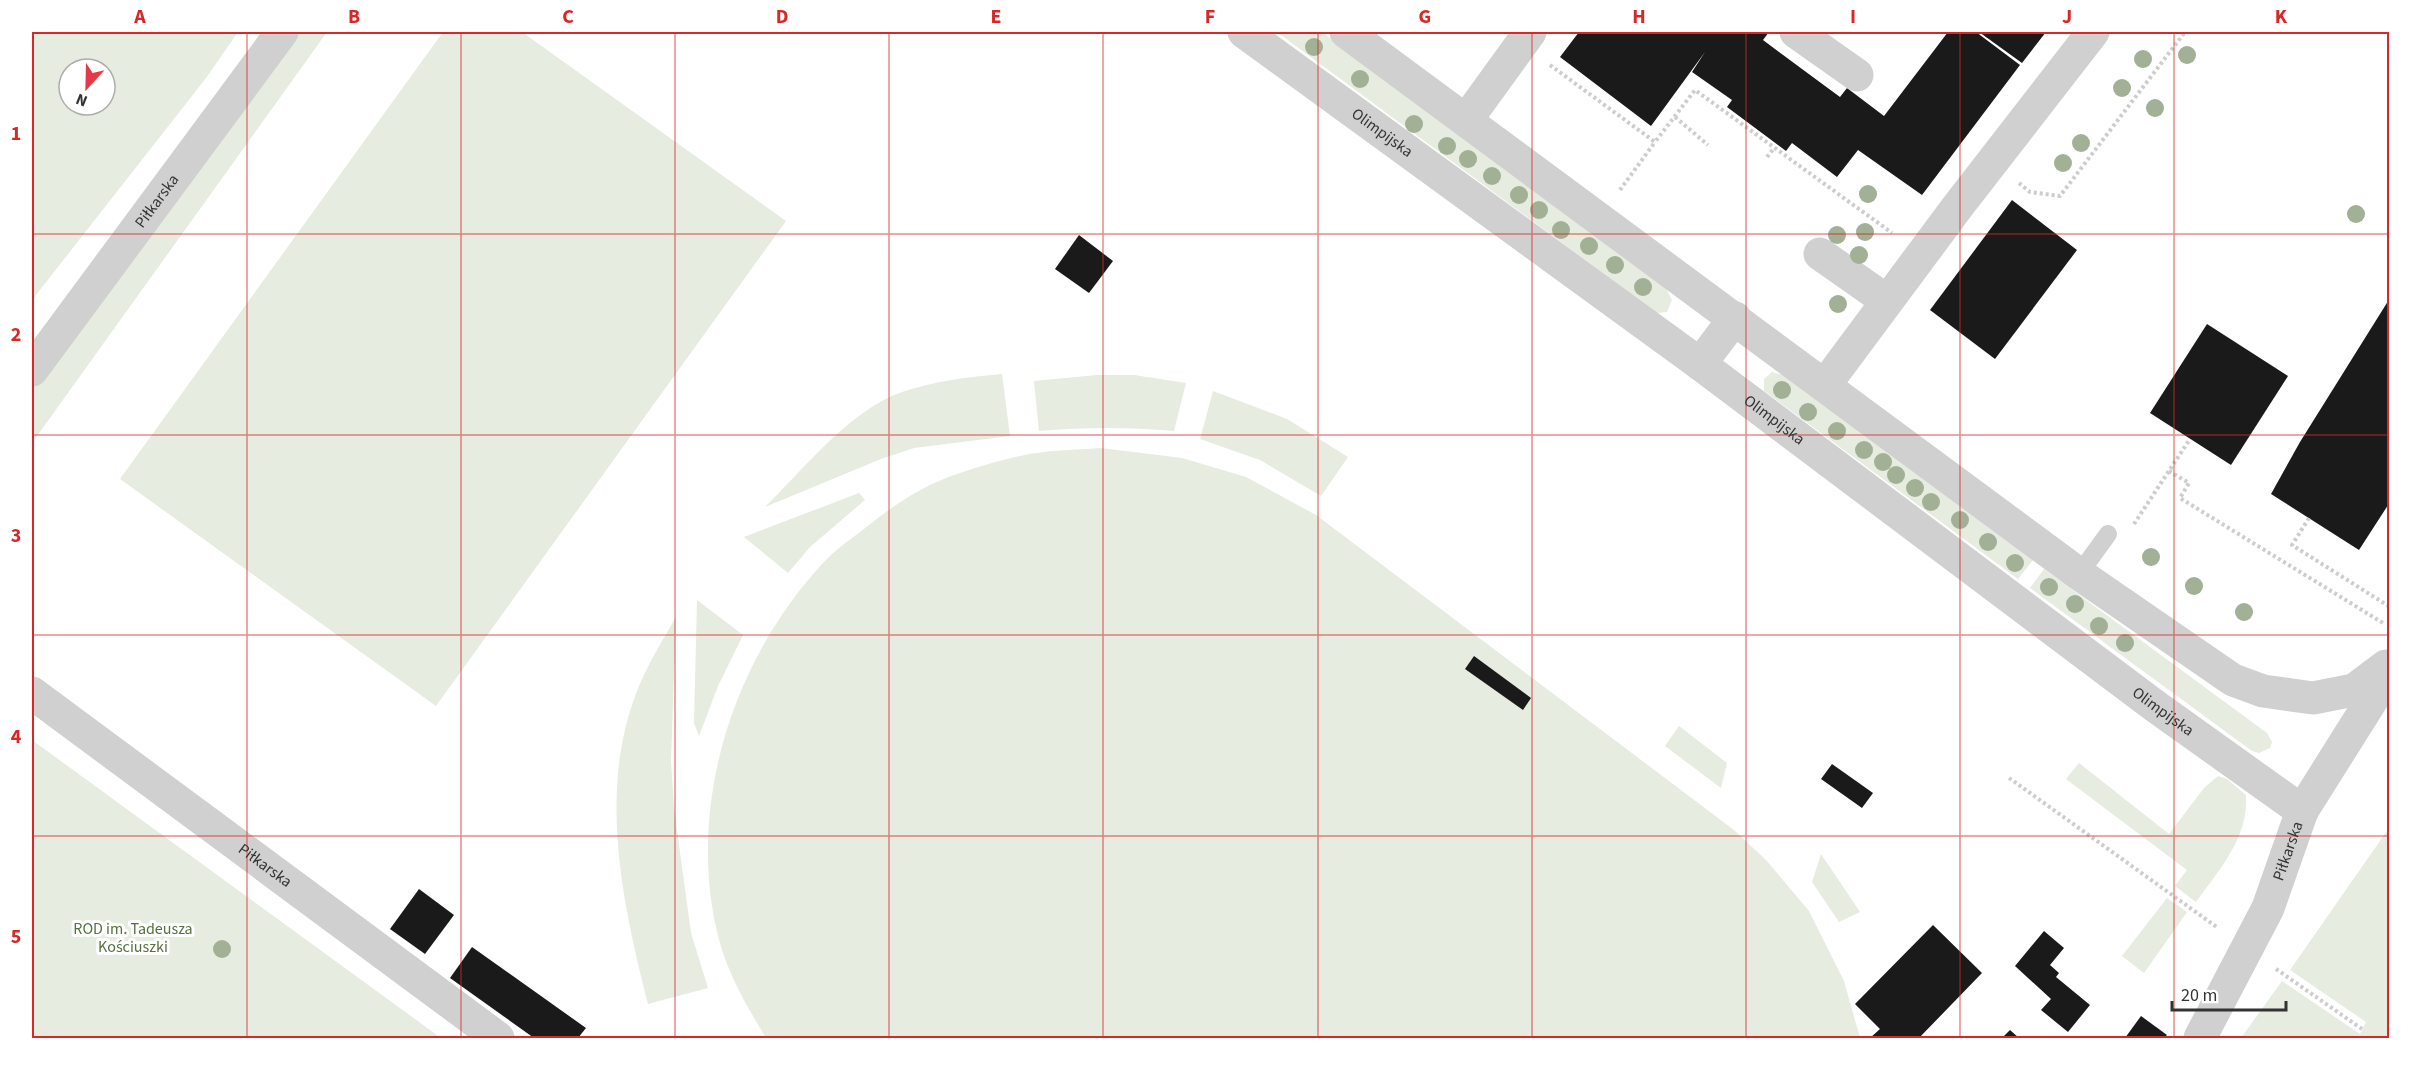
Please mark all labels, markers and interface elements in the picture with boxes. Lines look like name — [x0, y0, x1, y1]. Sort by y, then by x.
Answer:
text: A — [133, 3, 146, 31]
text: B — [348, 3, 360, 31]
text: C — [562, 3, 574, 31]
text: D — [776, 3, 788, 31]
text: E — [991, 3, 1001, 31]
text: F — [1205, 3, 1215, 31]
text: G — [1419, 3, 1431, 31]
text: H — [1632, 3, 1646, 31]
text: I — [1850, 3, 1856, 31]
text: J — [2062, 3, 2072, 31]
text: K — [2275, 3, 2288, 31]
north arrow — [57, 57, 117, 117]
text: N — [73, 88, 91, 112]
street label: Olimpijska — [1347, 103, 1418, 163]
text: 1 — [11, 120, 21, 148]
street label: Piłkarska — [130, 170, 184, 233]
text: 2 — [11, 321, 21, 349]
street label: Olimpijska — [1739, 390, 1809, 450]
text: 3 — [11, 522, 21, 550]
street label: Olimpijska — [2128, 682, 2198, 741]
text: 4 — [11, 723, 22, 751]
street label: Piłkarska — [2267, 818, 2309, 884]
street label: Piłkarska — [234, 838, 296, 893]
park label: ROD im. Tadeusza Kościuszki — [73, 918, 193, 958]
text: 5 — [11, 923, 21, 951]
scale bar — [2172, 974, 2286, 1012]
text: 20 m — [2181, 983, 2217, 1008]

